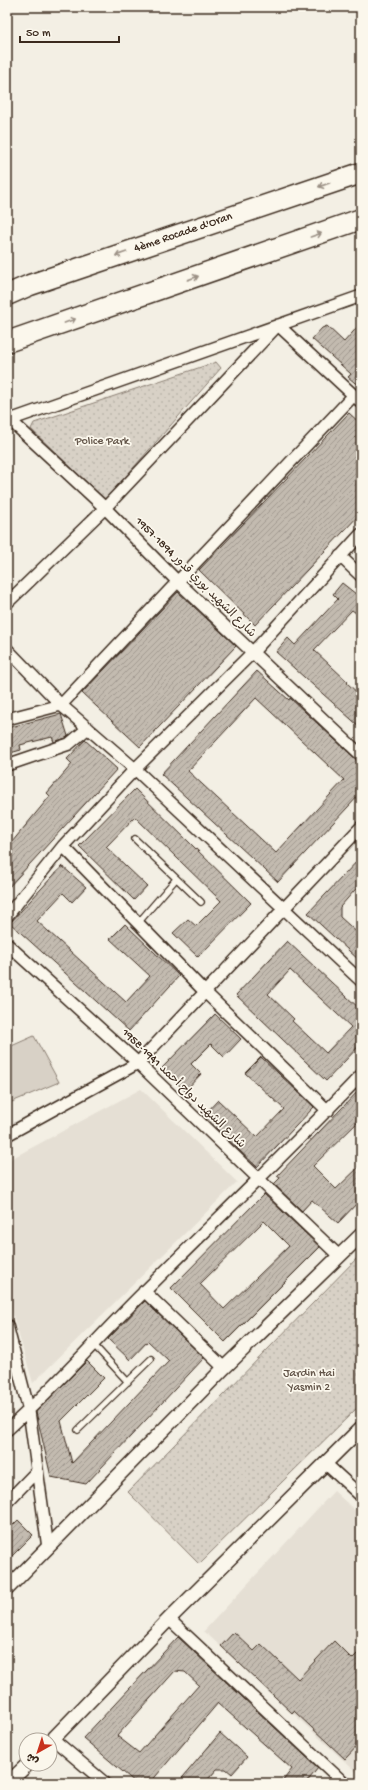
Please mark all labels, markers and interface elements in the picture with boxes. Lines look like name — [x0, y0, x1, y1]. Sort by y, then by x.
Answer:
scale bar — [20, 18, 119, 44]
text: 50 m — [26, 27, 51, 41]
one-way arrow — [318, 182, 331, 189]
street label: 4ème Rocade d'Oran — [132, 210, 235, 256]
one-way arrow — [309, 231, 322, 238]
one-way arrow — [115, 251, 128, 258]
one-way arrow — [187, 274, 200, 281]
one-way arrow — [64, 316, 76, 324]
park label: Police Park — [74, 435, 131, 449]
street label: شارع الشهيد بوري قدور 1894-1957 — [131, 514, 258, 641]
street label: شارع الشهيد دواح أحمد 1941-1958 — [118, 1024, 249, 1152]
park label: Jardin Hai Yasmin 2 — [283, 1367, 335, 1395]
north arrow — [18, 1732, 58, 1772]
text: ش — [24, 1750, 41, 1767]

